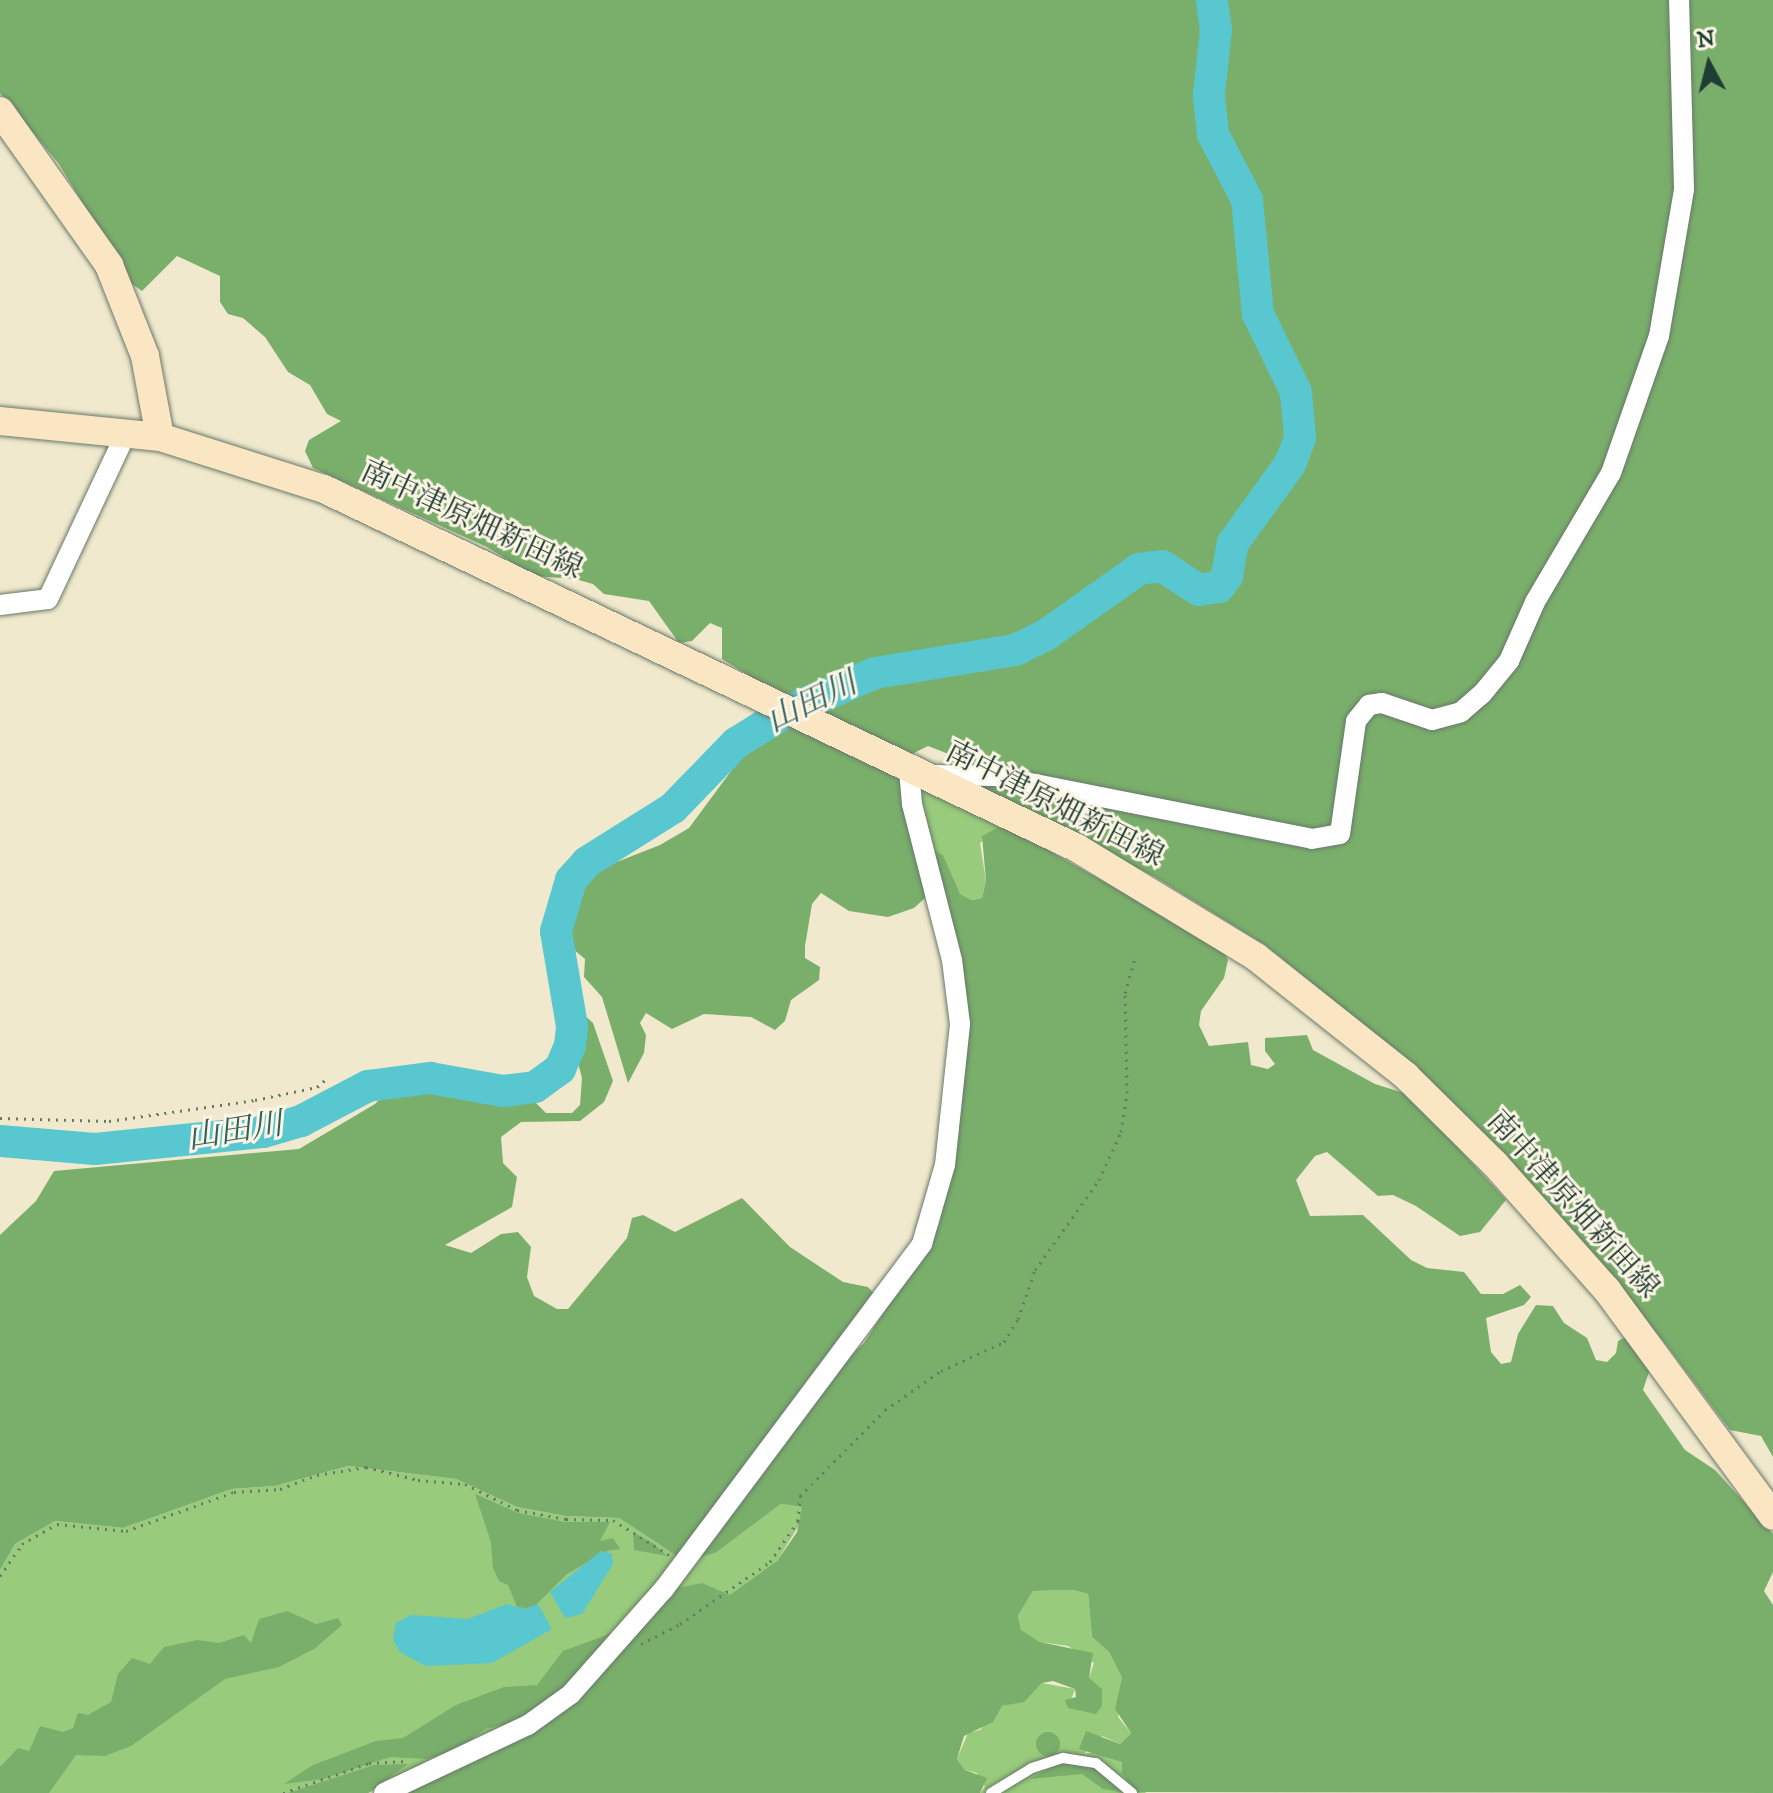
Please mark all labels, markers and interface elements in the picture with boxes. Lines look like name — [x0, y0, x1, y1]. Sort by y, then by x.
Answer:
north arrow — [1669, 24, 1749, 104]
text: N — [1695, 25, 1717, 54]
street label: 南中津原畑新田線 — [355, 454, 587, 588]
water label: 山田川 — [760, 665, 864, 741]
street label: 南中津原畑新田線 — [939, 734, 1169, 876]
street label: 南中津原畑新田線 — [1478, 1104, 1666, 1306]
water label: 山田川 — [185, 1106, 285, 1158]

